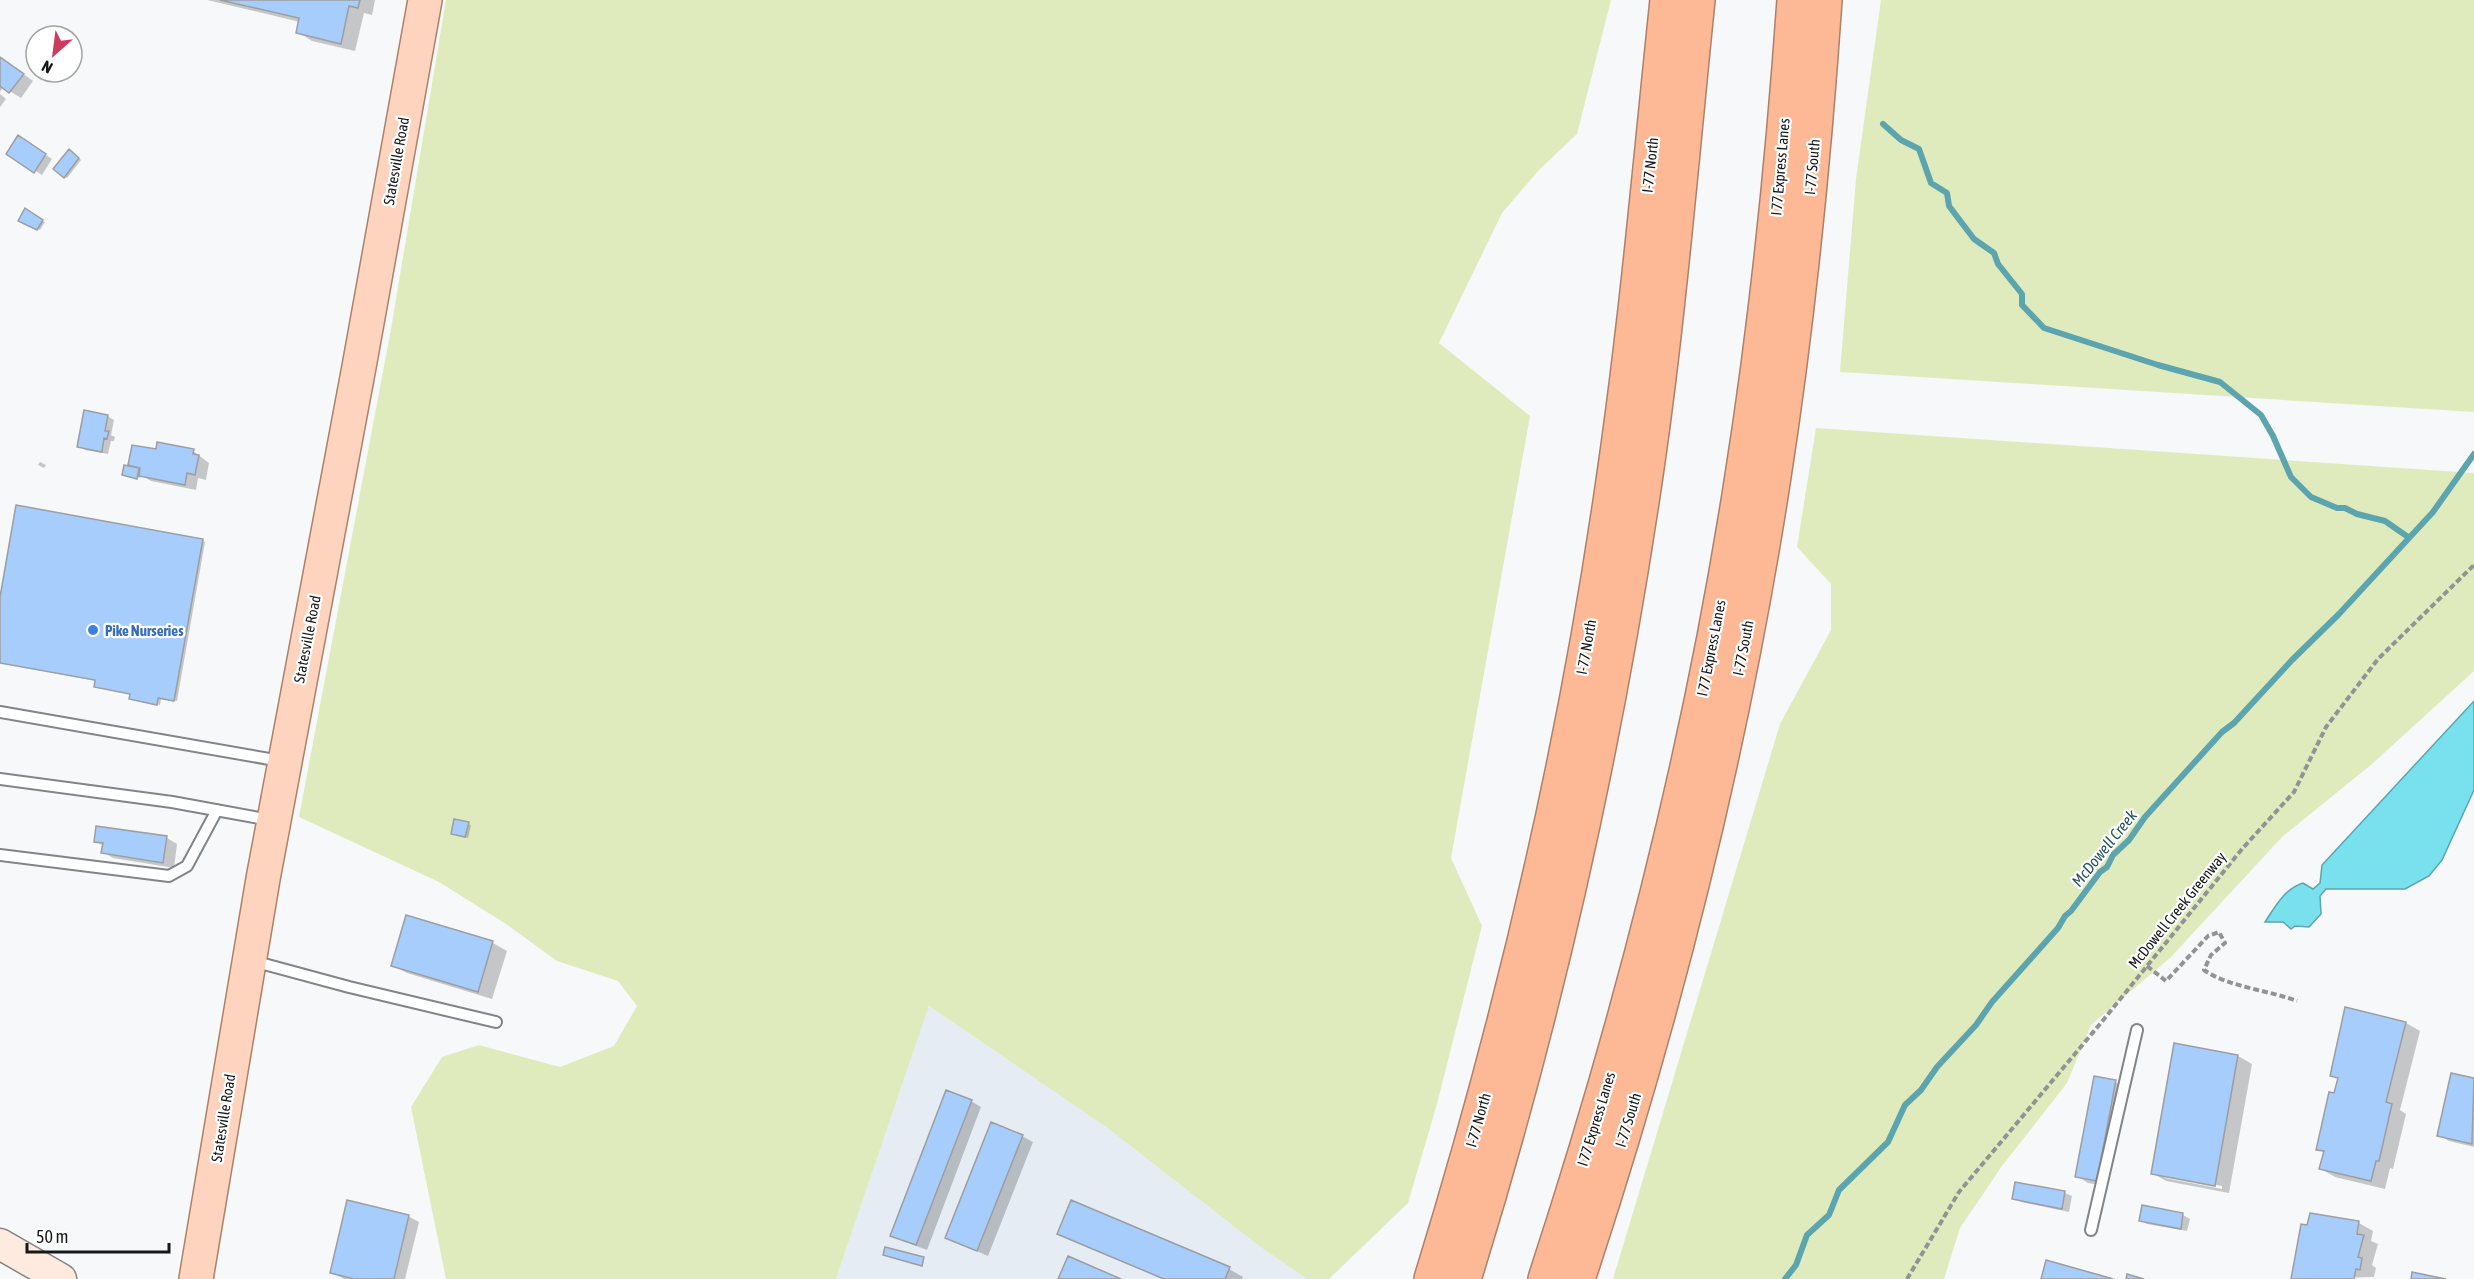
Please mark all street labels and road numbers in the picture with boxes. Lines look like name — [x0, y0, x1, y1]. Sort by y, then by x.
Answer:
street label: Statesville Road — [380, 116, 412, 206]
street label: I 77 Express Lanes — [1767, 118, 1793, 216]
street label: I-77 North — [1639, 137, 1661, 193]
street label: I-77 South — [1801, 138, 1823, 196]
street label: Statesville Road — [290, 594, 324, 684]
street label: I 77 Express Lanes — [1693, 598, 1729, 698]
street label: I-77 North — [1573, 618, 1599, 676]
street label: I-77 South — [1729, 619, 1757, 677]
street label: McDowell Creek Greenway — [2125, 848, 2229, 972]
street label: I 77 Express Lanes — [1574, 1070, 1618, 1168]
street label: Statesville Road — [208, 1073, 238, 1163]
street label: I-77 North — [1462, 1091, 1494, 1149]
street label: I-77 South — [1612, 1091, 1644, 1149]

